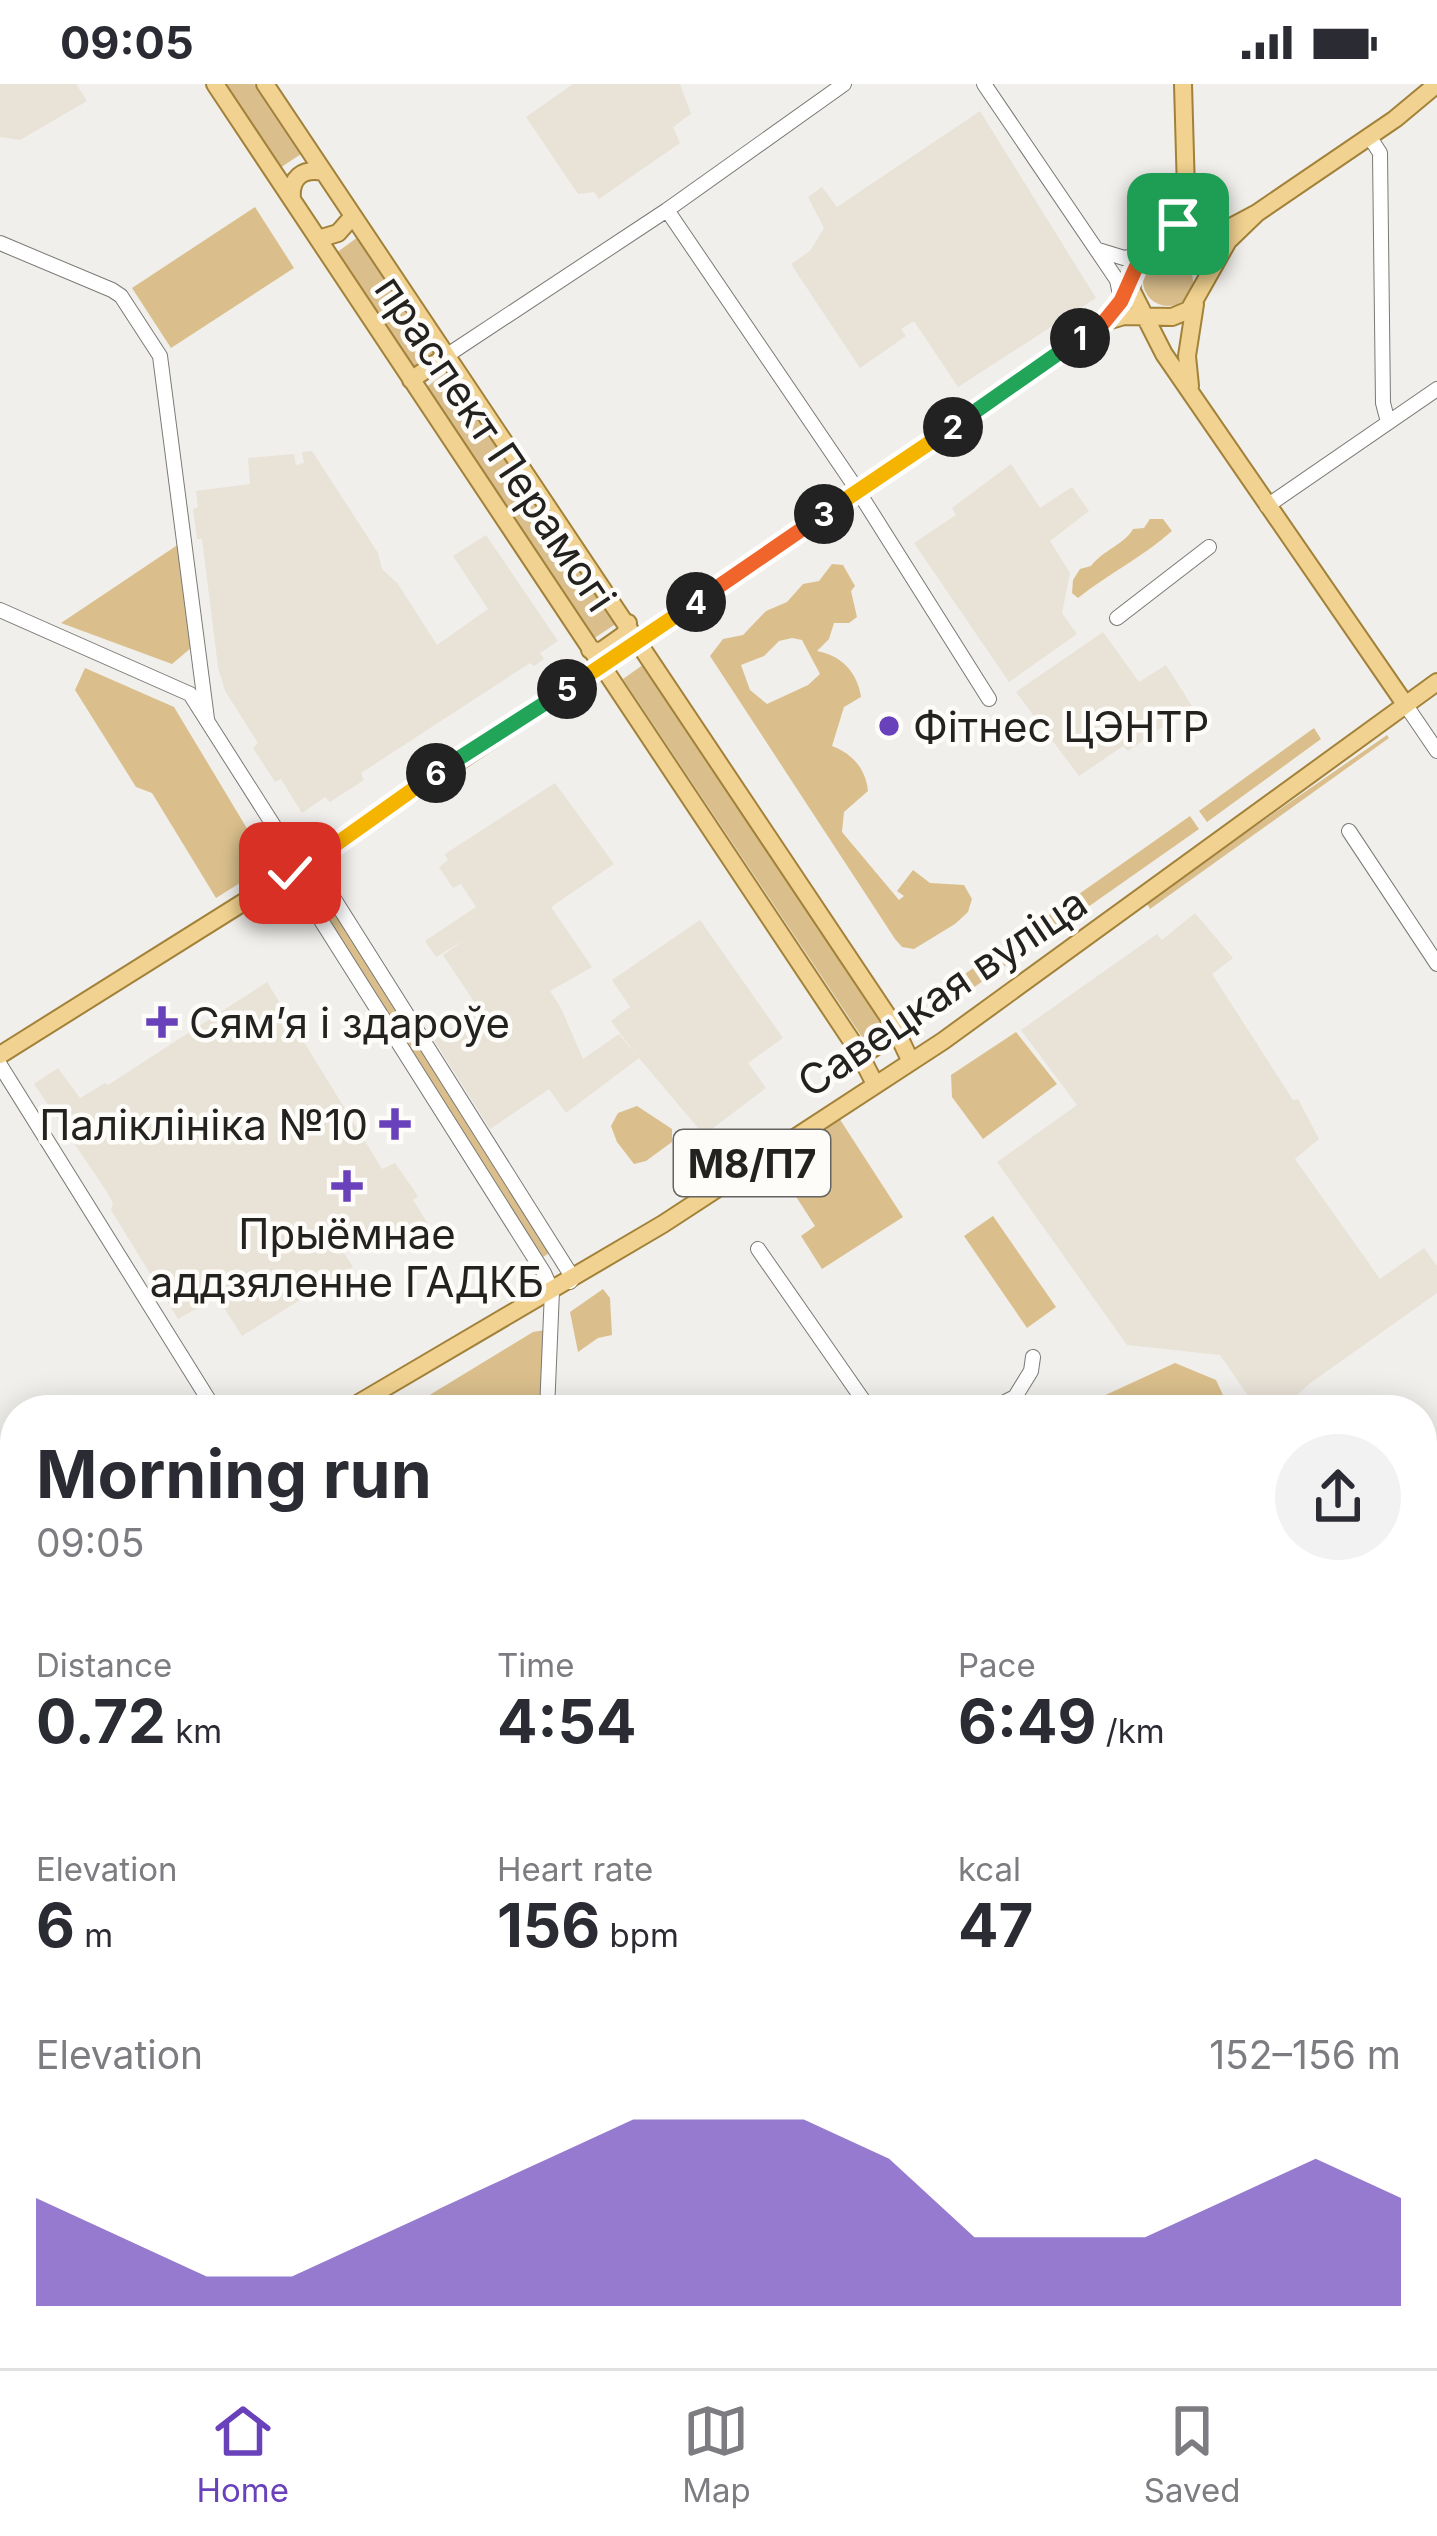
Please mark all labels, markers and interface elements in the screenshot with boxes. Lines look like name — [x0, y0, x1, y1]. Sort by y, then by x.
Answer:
text: 09:05 — [60, 15, 194, 70]
pin — [1127, 173, 1229, 275]
icon: arrive — [1145, 191, 1211, 257]
street label: праспект Перамогі — [365, 266, 627, 620]
pin: 1 — [1050, 308, 1110, 368]
text: 1 — [1073, 318, 1087, 358]
pin: 2 — [923, 397, 983, 457]
text: 2 — [943, 407, 963, 447]
pin: 3 — [794, 484, 854, 544]
text: 3 — [813, 494, 835, 534]
pin: 4 — [666, 572, 726, 632]
text: 4 — [685, 582, 707, 622]
pin: 5 — [537, 659, 597, 719]
text: 5 — [556, 669, 578, 709]
place label: Фітнес ЦЭНТР — [913, 701, 1209, 752]
marker: Фітнес ЦЭНТР — [876, 713, 902, 739]
pin: 6 — [406, 743, 466, 803]
text: 6 — [425, 753, 447, 793]
pin — [239, 822, 341, 924]
icon: check — [257, 840, 323, 906]
street label: Савецкая вуліца — [788, 877, 1096, 1107]
place label: Сямʼя і здароўе — [189, 997, 510, 1048]
marker: Сямʼя і здароўе — [146, 1006, 178, 1038]
place label: Паліклініка №10 — [39, 1099, 368, 1150]
marker: Паліклініка №10 — [379, 1108, 411, 1140]
road number: М8/П7 — [674, 1130, 830, 1196]
marker: Прыёмнае аддзяленне ГАДКБ — [331, 1170, 363, 1202]
place label: Прыёмнае аддзяленне ГАДКБ — [150, 1208, 544, 1307]
text: Morning run — [36, 1434, 432, 1514]
button: share — [1275, 1434, 1401, 1560]
text: 09:05 — [36, 1519, 144, 1566]
text: Distance — [36, 1645, 172, 1685]
text: Time — [497, 1645, 574, 1685]
text: Pace — [958, 1645, 1036, 1685]
text: 0.72 — [36, 1685, 166, 1757]
text: 4:54 — [497, 1685, 637, 1757]
text: 6:49 — [958, 1685, 1097, 1757]
text: km — [166, 1711, 222, 1751]
text: /km — [1097, 1711, 1165, 1751]
text: Elevation — [36, 1849, 177, 1889]
text: Heart rate — [497, 1849, 653, 1889]
text: kcal — [958, 1849, 1021, 1889]
text: 6 — [36, 1889, 75, 1961]
text: 156 — [497, 1889, 600, 1961]
text: 47 — [958, 1889, 1033, 1961]
text: m — [75, 1915, 113, 1955]
text: bpm — [600, 1915, 679, 1955]
text: Elevation — [36, 2031, 203, 2078]
text: 152–156 m — [1209, 2031, 1401, 2078]
tab: Home — [197, 2398, 289, 2510]
tab: Map — [682, 2398, 751, 2510]
tab: Saved — [1144, 2398, 1240, 2510]

